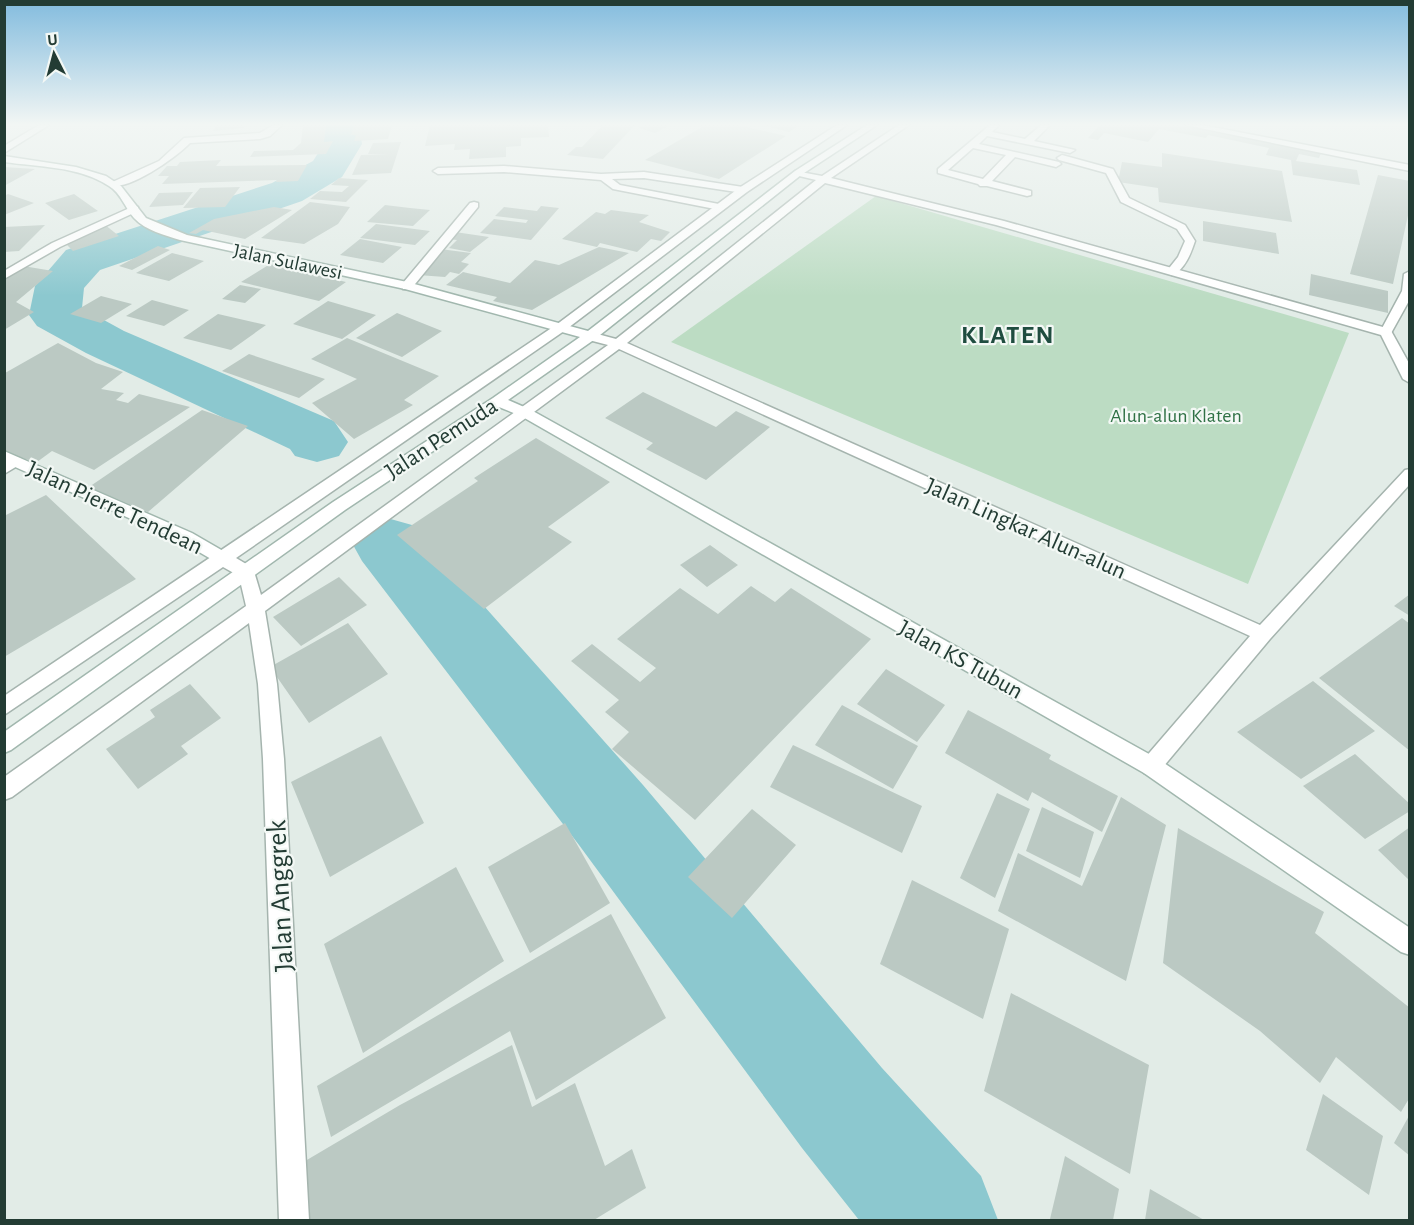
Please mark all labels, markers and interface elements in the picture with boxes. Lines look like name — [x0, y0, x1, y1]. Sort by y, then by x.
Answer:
north arrow — [24, 24, 84, 84]
text: U — [47, 32, 58, 49]
street label: Jalan Sulawesi — [231, 241, 344, 283]
district label: KLATEN — [961, 322, 1055, 348]
street label: Jalan Pemuda — [381, 394, 502, 484]
park label: Alun-alun Klaten — [1110, 406, 1242, 426]
street label: Jalan Pierre Tendean — [23, 457, 206, 559]
street label: Jalan Lingkar Alun-alun — [922, 474, 1130, 584]
street label: Jalan KS Tubun — [894, 616, 1027, 704]
street label: Jalan Anggrek — [263, 819, 299, 973]

